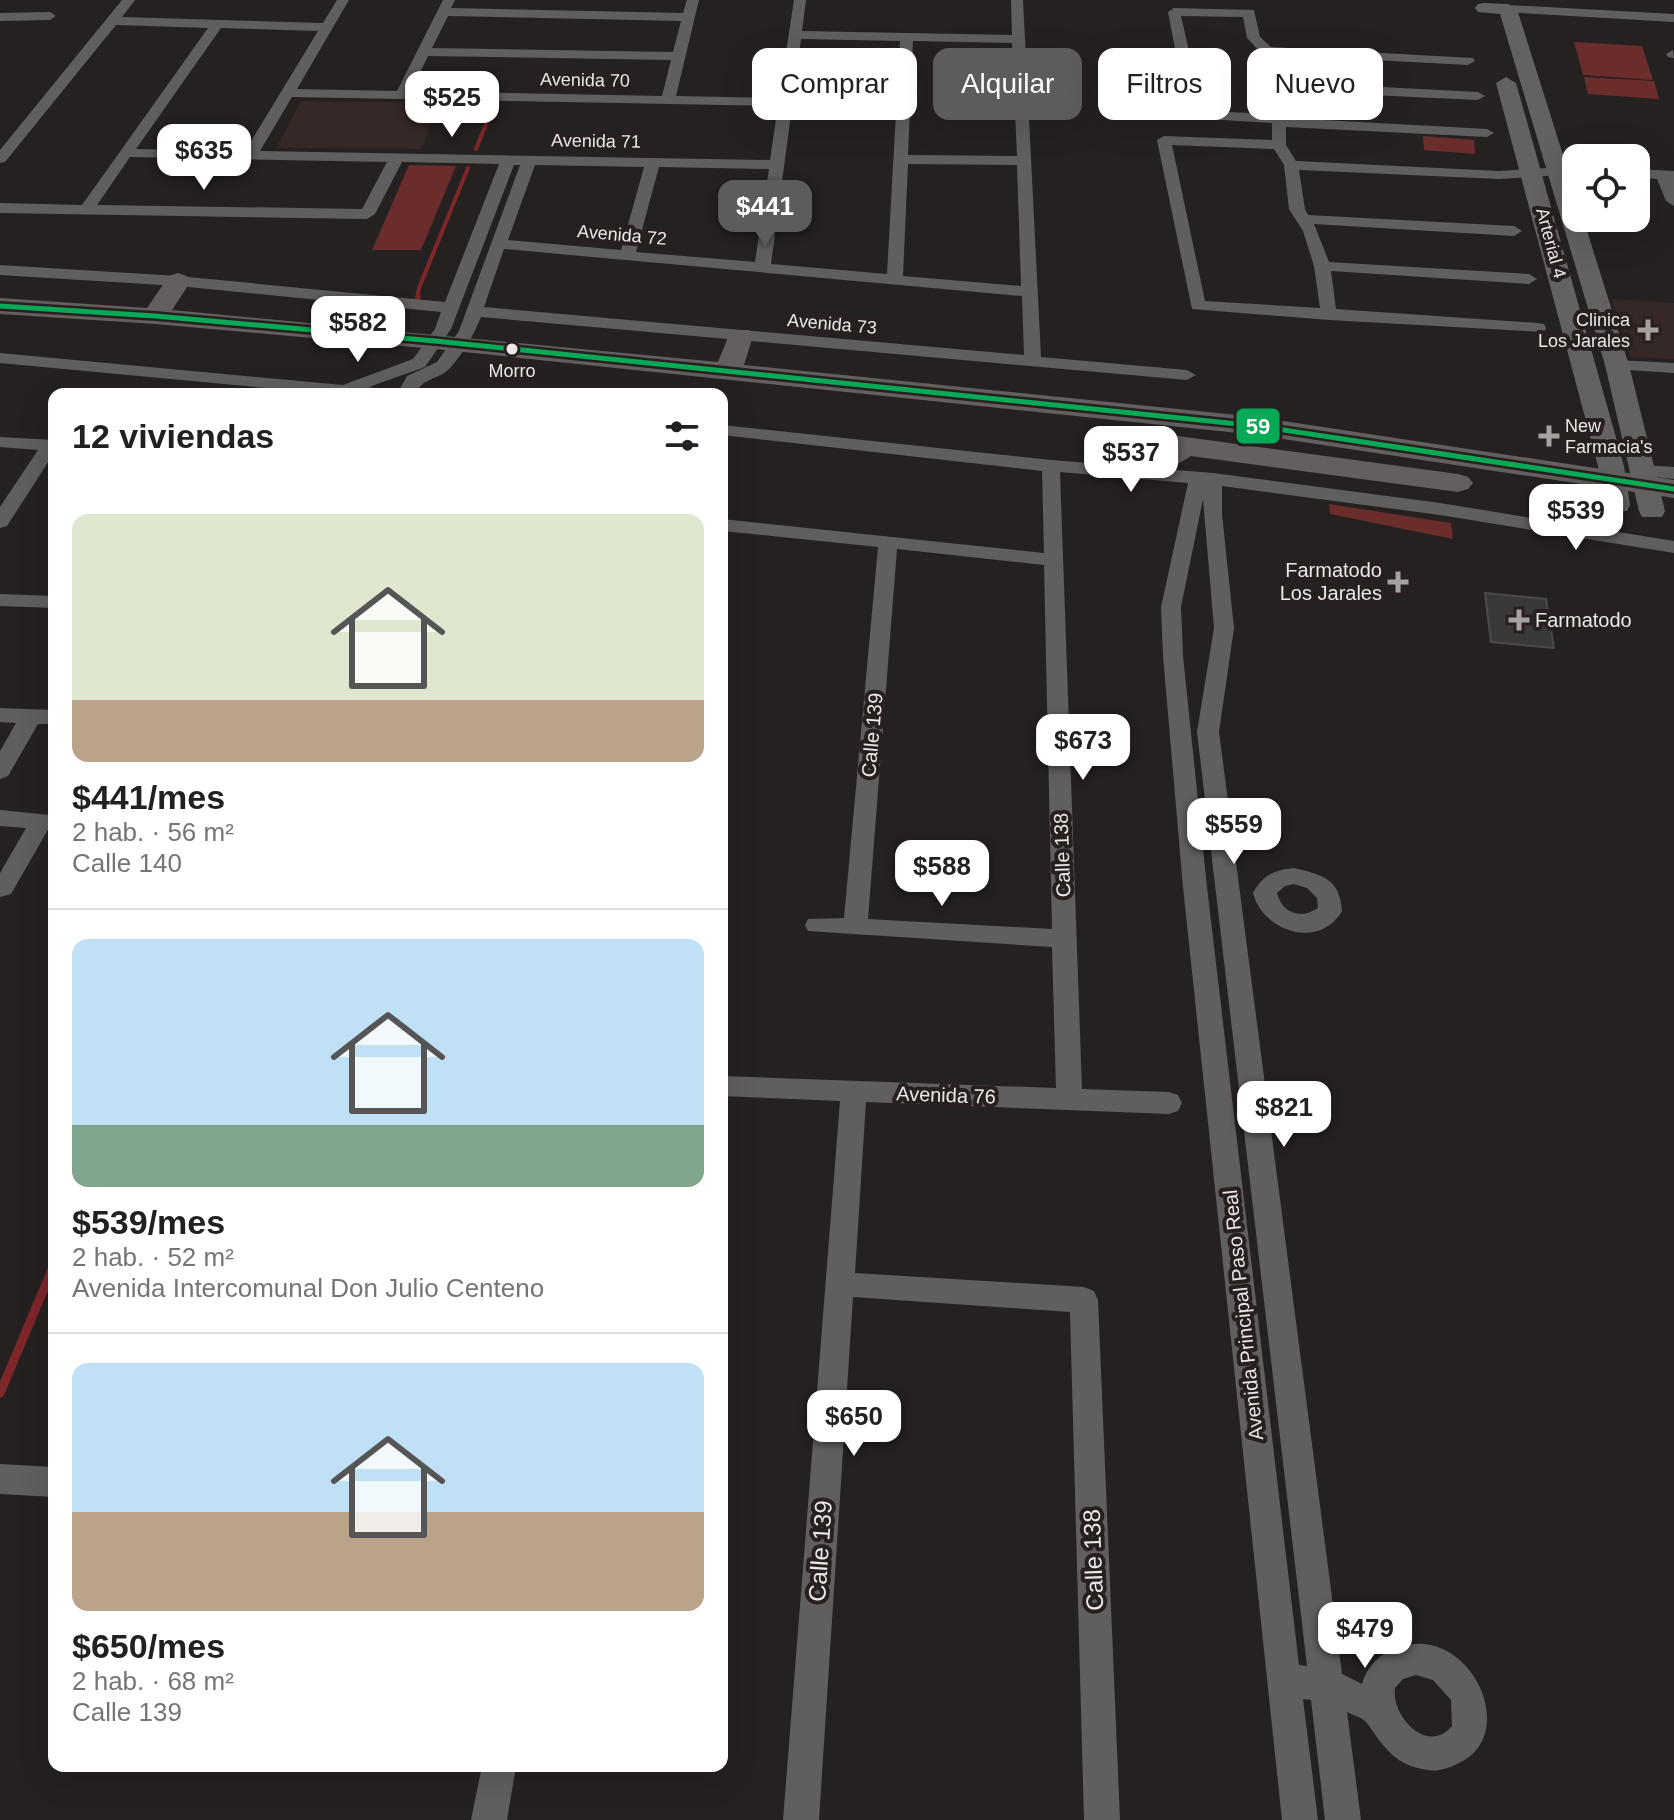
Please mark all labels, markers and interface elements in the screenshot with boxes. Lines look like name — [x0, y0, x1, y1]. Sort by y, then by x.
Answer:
chip: Comprar — [752, 48, 917, 120]
chip: Alquilar — [933, 48, 1082, 120]
chip: Filtros — [1098, 48, 1231, 120]
chip: Nuevo — [1247, 48, 1383, 120]
street label: Avenida 70 — [540, 69, 630, 91]
pin: $525 — [405, 71, 499, 139]
text: $525 — [423, 82, 481, 112]
pin: $635 — [157, 124, 251, 192]
street label: Avenida 71 — [551, 130, 641, 152]
text: $635 — [175, 135, 233, 165]
map controls — [1562, 144, 1650, 232]
button: locate — [1562, 144, 1650, 232]
pin: $441 — [718, 180, 812, 248]
text: $441 — [736, 191, 794, 221]
street label: Arterial 4 — [1532, 206, 1570, 280]
street label: Avenida 72 — [576, 221, 668, 249]
pin: $582 — [311, 296, 405, 364]
text: $582 — [329, 307, 387, 337]
street label: Avenida 73 — [786, 310, 878, 338]
place label: Clinica Los Jarales — [1538, 310, 1631, 351]
marker: Clinica Los Jarales — [1637, 319, 1659, 341]
marker: Morro — [504, 341, 520, 357]
place label: Morro — [488, 361, 536, 381]
line badge: 59 — [1235, 407, 1281, 445]
icon: filters — [660, 414, 704, 458]
text: 59 — [1246, 414, 1270, 439]
place label: New Farmacia's — [1565, 416, 1652, 457]
text: 12 viviendas — [72, 417, 274, 455]
pin: $537 — [1084, 426, 1178, 494]
marker: New Farmacia's — [1540, 427, 1558, 445]
text: $537 — [1102, 437, 1160, 467]
pin: $539 — [1529, 484, 1623, 552]
text: $539 — [1547, 495, 1605, 525]
place label: Farmatodo Los Jarales — [1280, 559, 1382, 604]
icon: home — [316, 566, 460, 710]
marker: Farmatodo Los Jarales — [1389, 573, 1407, 591]
place label: Farmatodo — [1535, 609, 1632, 631]
marker: Farmatodo — [1510, 611, 1528, 629]
street label: Calle 139 — [857, 692, 887, 778]
pin: $673 — [1036, 714, 1130, 782]
text: $673 — [1054, 725, 1112, 755]
text: $441/mes — [72, 778, 225, 816]
pin: $559 — [1187, 798, 1281, 866]
text: $559 — [1205, 809, 1263, 839]
street label: Calle 138 — [1050, 812, 1074, 898]
text: 2 hab. · 56 m² — [72, 817, 234, 847]
pin: $588 — [895, 840, 989, 908]
text: Calle 140 — [72, 848, 182, 878]
text: $588 — [913, 851, 971, 881]
icon: home — [316, 991, 460, 1135]
pin: $821 — [1237, 1081, 1331, 1149]
street label: Avenida 76 — [896, 1082, 996, 1108]
text: $821 — [1255, 1092, 1313, 1122]
street label: Avenida Principal Paso Real — [1219, 1189, 1267, 1441]
text: $539/mes — [72, 1203, 225, 1241]
text: 2 hab. · 52 m² — [72, 1242, 234, 1272]
text: Avenida Intercomunal Don Julio Centeno — [72, 1273, 544, 1303]
pin: $650 — [807, 1390, 901, 1458]
text: $650 — [825, 1401, 883, 1431]
icon: home — [316, 1415, 460, 1559]
street label: Calle 139 — [803, 1499, 837, 1603]
street label: Calle 138 — [1078, 1509, 1108, 1611]
pin: $479 — [1318, 1602, 1412, 1670]
text: $479 — [1336, 1613, 1394, 1643]
text: $650/mes — [72, 1627, 225, 1665]
text: 2 hab. · 68 m² — [72, 1666, 234, 1696]
text: Calle 139 — [72, 1697, 182, 1727]

